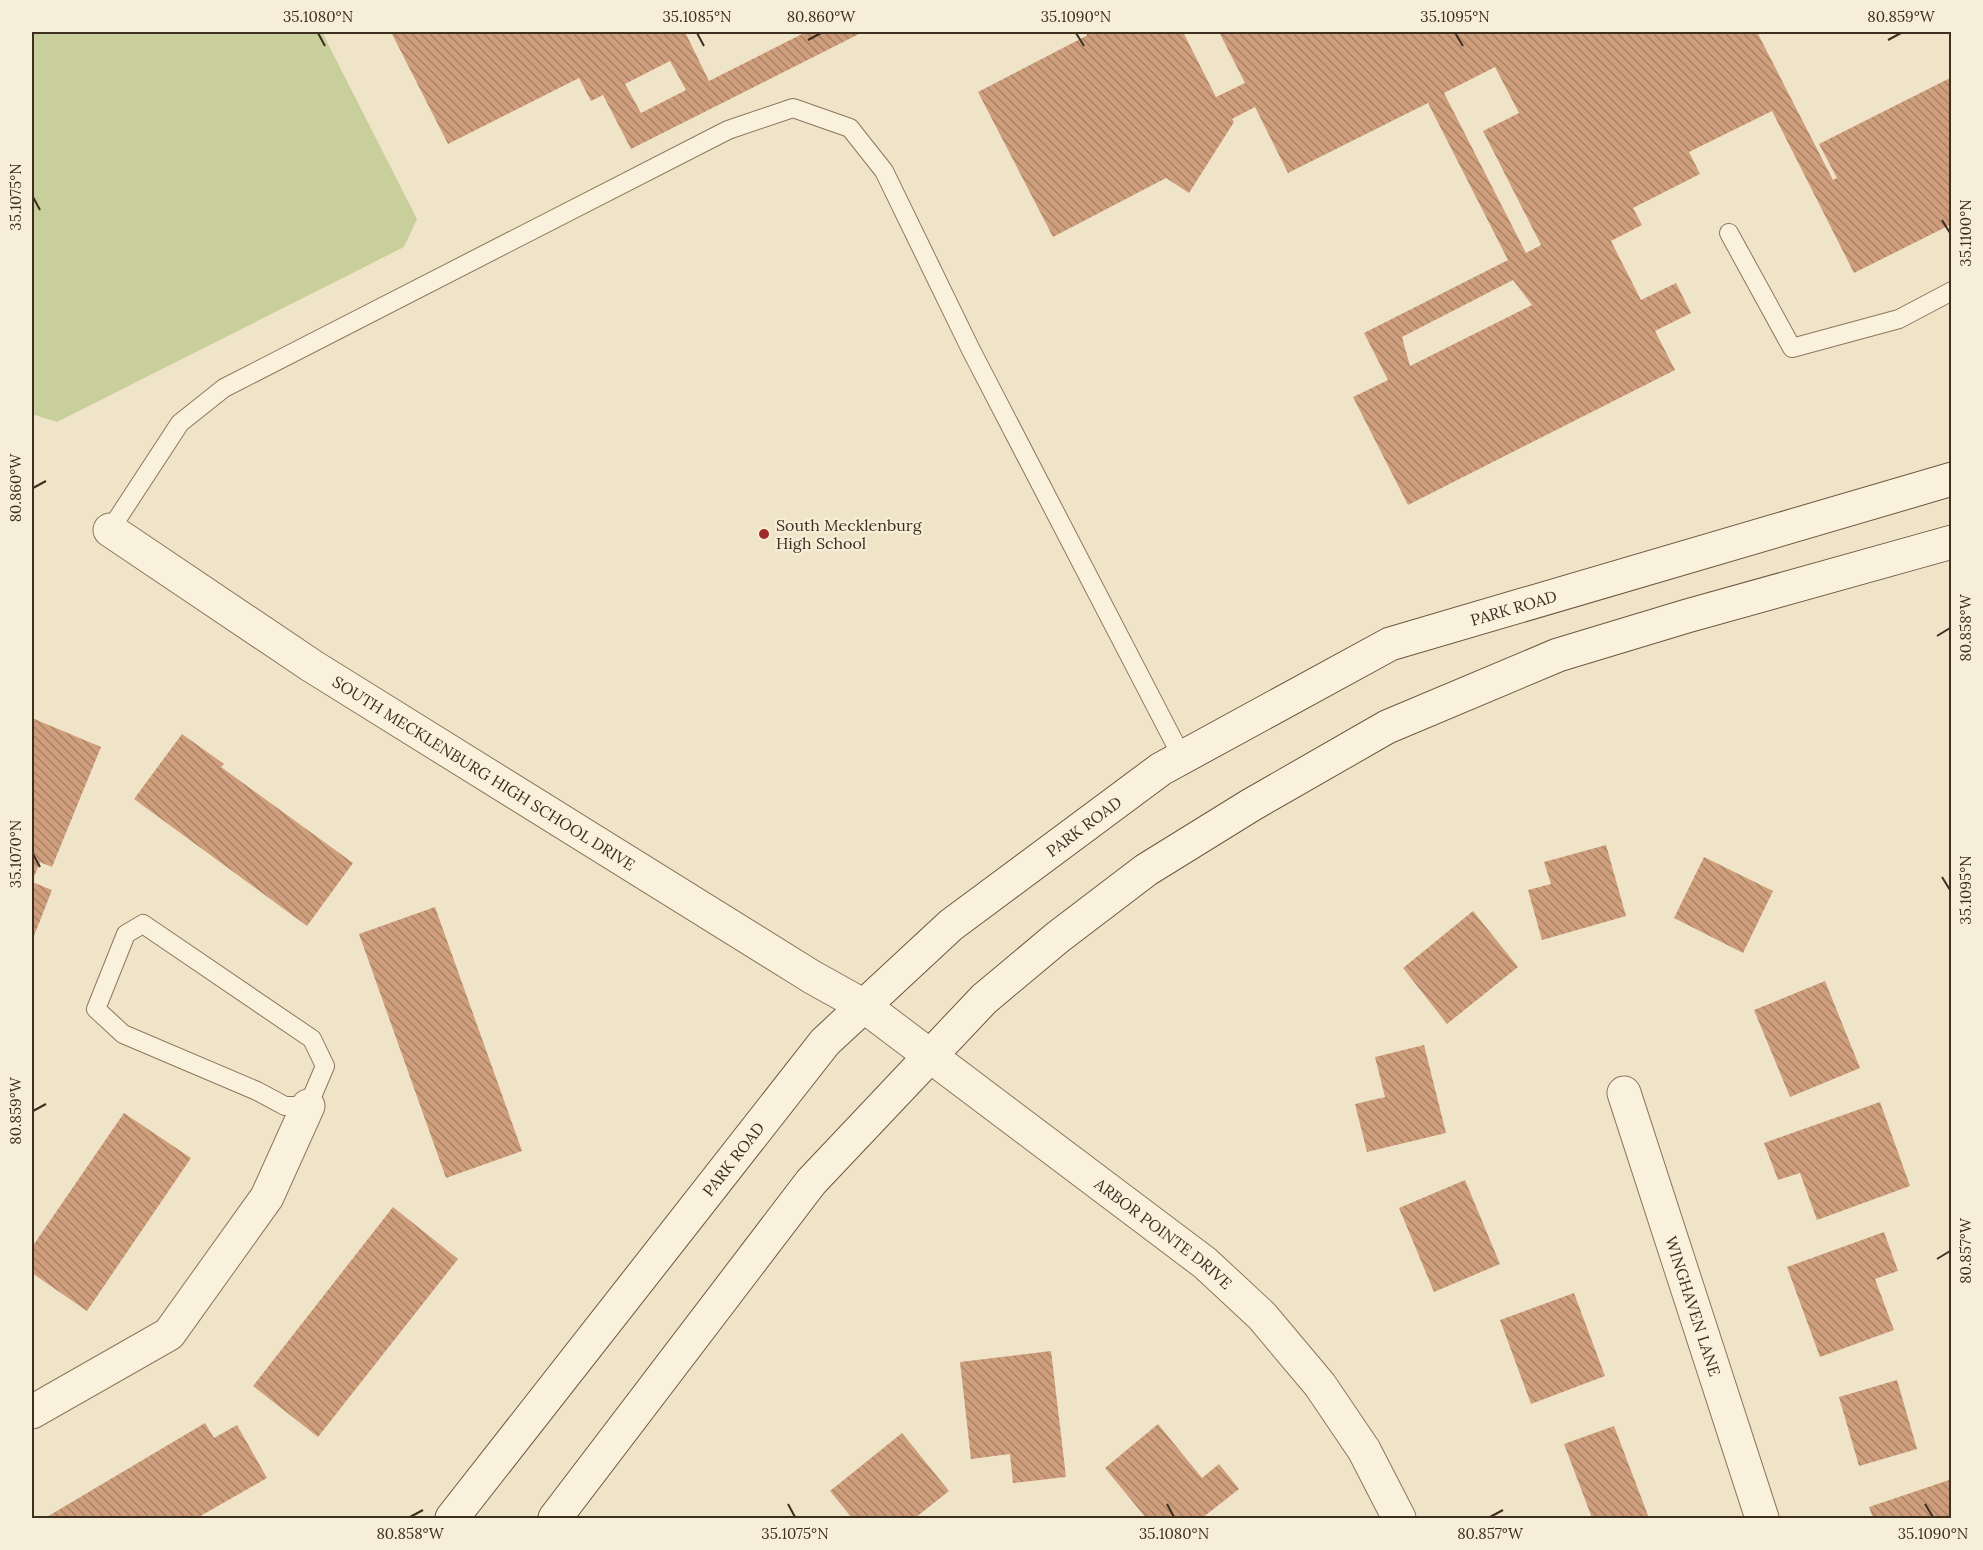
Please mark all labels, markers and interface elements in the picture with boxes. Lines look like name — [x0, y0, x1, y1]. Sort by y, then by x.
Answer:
text: 35.1080°N — [283, 7, 353, 26]
text: 35.1085°N — [662, 7, 732, 26]
text: 80.860°W — [787, 7, 856, 26]
text: 35.1090°N — [1041, 7, 1111, 26]
text: 35.1095°N — [1420, 7, 1490, 26]
text: 80.859°W — [1867, 7, 1936, 26]
text: 35.1075°N — [6, 163, 25, 231]
text: 35.1100°N — [1956, 199, 1975, 267]
text: 80.860°W — [6, 453, 25, 522]
place label: South Mecklenburg High School — [776, 515, 923, 553]
marker: South Mecklenburg High School — [757, 527, 771, 541]
street label: PARK ROAD — [1468, 586, 1559, 630]
text: 80.858°W — [1956, 593, 1975, 662]
street label: SOUTH MECKLENBURG HIGH SCHOOL DRIVE — [329, 671, 639, 875]
street label: PARK ROAD — [1042, 792, 1125, 861]
text: 35.1070°N — [6, 820, 25, 888]
text: 35.1095°N — [1956, 855, 1975, 925]
text: 80.859°W — [6, 1076, 25, 1145]
street label: PARK ROAD — [698, 1118, 769, 1200]
street label: ARBOR POINTE DRIVE — [1090, 1173, 1236, 1293]
text: 80.857°W — [1956, 1217, 1975, 1284]
street label: WINGHAVEN LANE — [1661, 1234, 1725, 1379]
text: 80.858°W — [376, 1524, 445, 1543]
text: 35.1075°N — [761, 1524, 829, 1543]
text: 35.1080°N — [1139, 1524, 1209, 1543]
text: 80.857°W — [1457, 1524, 1524, 1543]
text: 35.1090°N — [1898, 1524, 1968, 1543]

